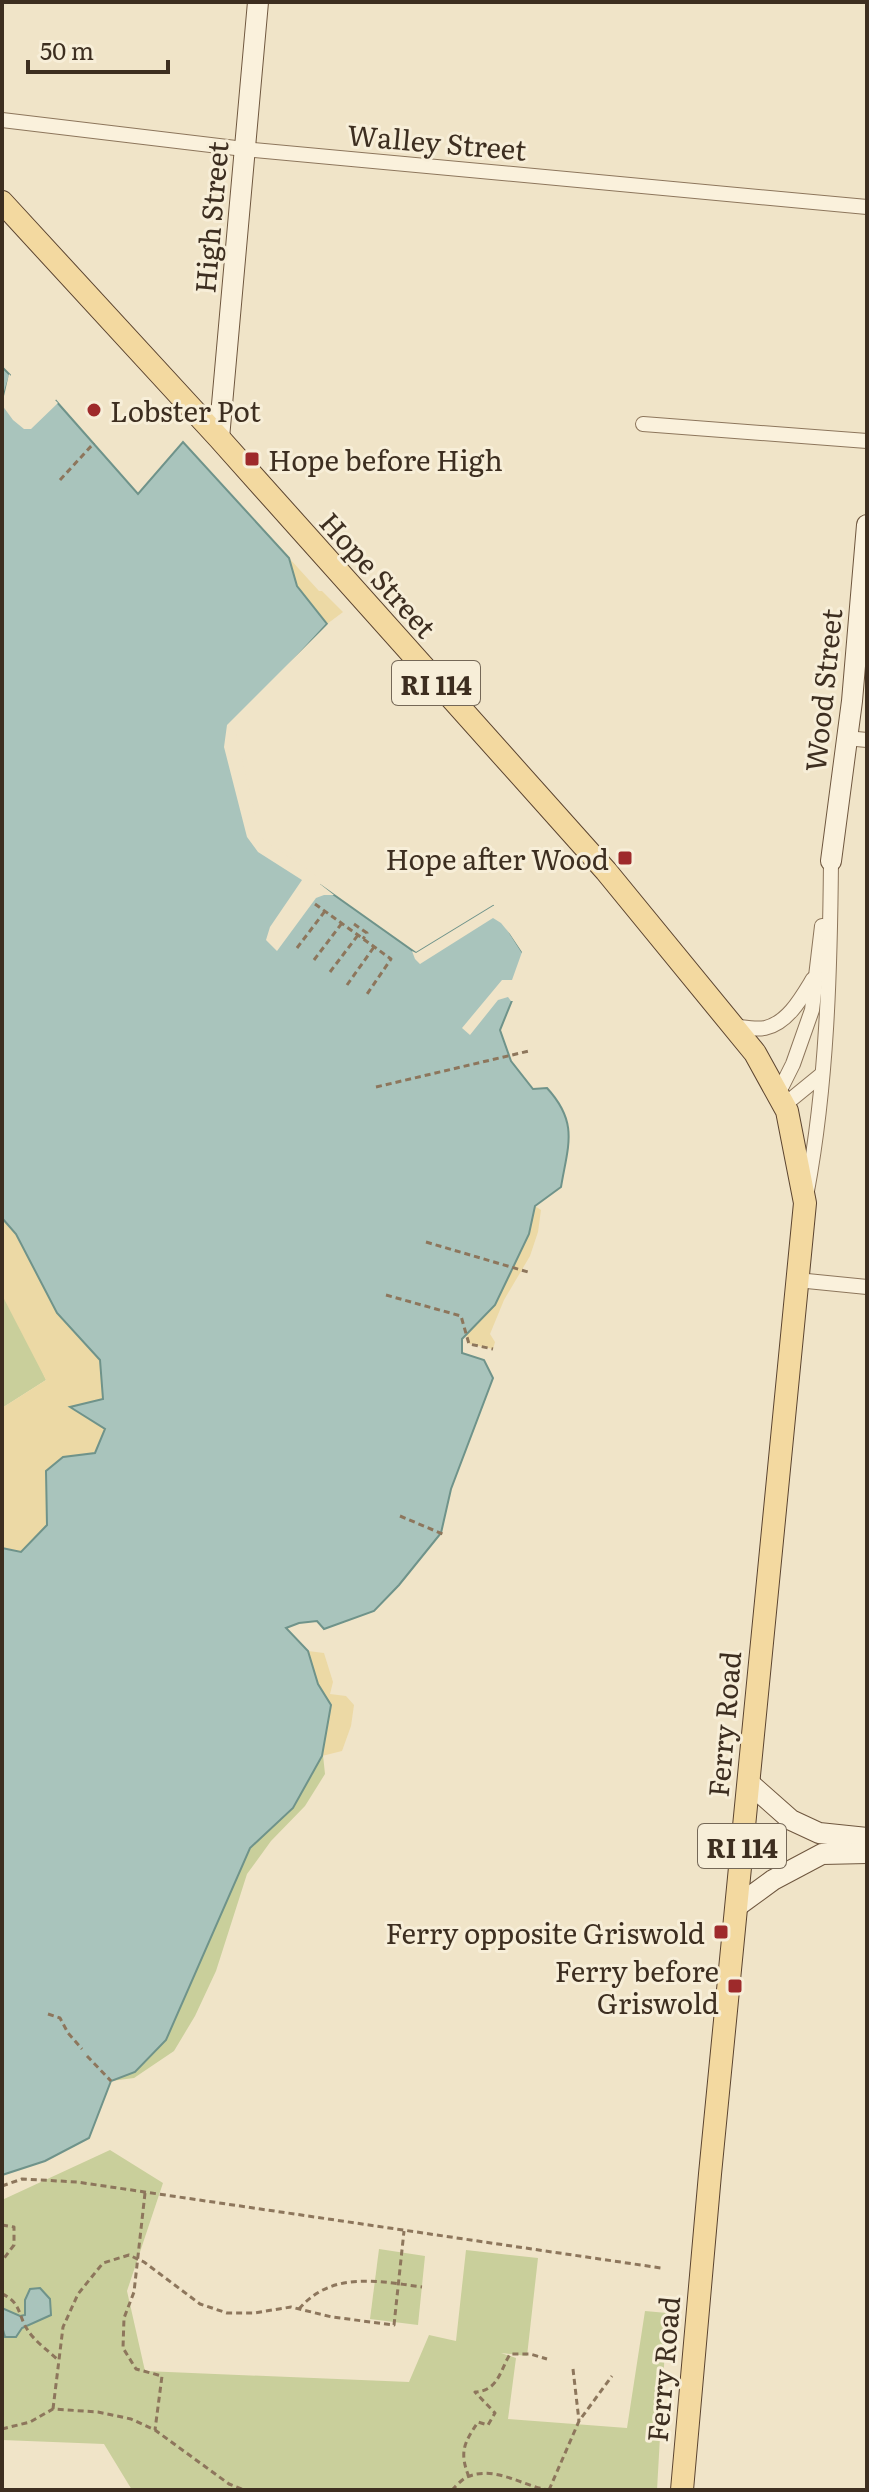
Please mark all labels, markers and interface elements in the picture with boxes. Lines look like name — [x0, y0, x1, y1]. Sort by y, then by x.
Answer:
scale bar — [28, 24, 168, 74]
text: 50 m — [40, 32, 94, 67]
street label: Walley Street — [346, 112, 529, 170]
street label: High Street — [182, 139, 238, 295]
place label: Lobster Pot — [110, 389, 261, 431]
marker: Lobster Pot — [85, 401, 103, 419]
place label: Hope before High — [268, 438, 503, 480]
marker: Hope before High — [243, 450, 261, 468]
street label: Hope Street — [311, 502, 448, 647]
street label: Wood Street — [793, 606, 852, 774]
road number: RI 114 — [392, 661, 480, 705]
place label: Hope after Wood — [385, 837, 609, 879]
marker: Hope after Wood — [616, 849, 634, 867]
street label: Ferry Road — [696, 1649, 750, 1799]
road number: RI 114 — [698, 1824, 786, 1868]
place label: Ferry opposite Griswold — [385, 1911, 705, 1953]
marker: Ferry opposite Griswold — [712, 1923, 730, 1941]
place label: Ferry before Griswold — [555, 1949, 719, 2023]
marker: Ferry before Griswold — [726, 1977, 744, 1995]
street label: Ferry Road — [635, 2294, 689, 2444]

